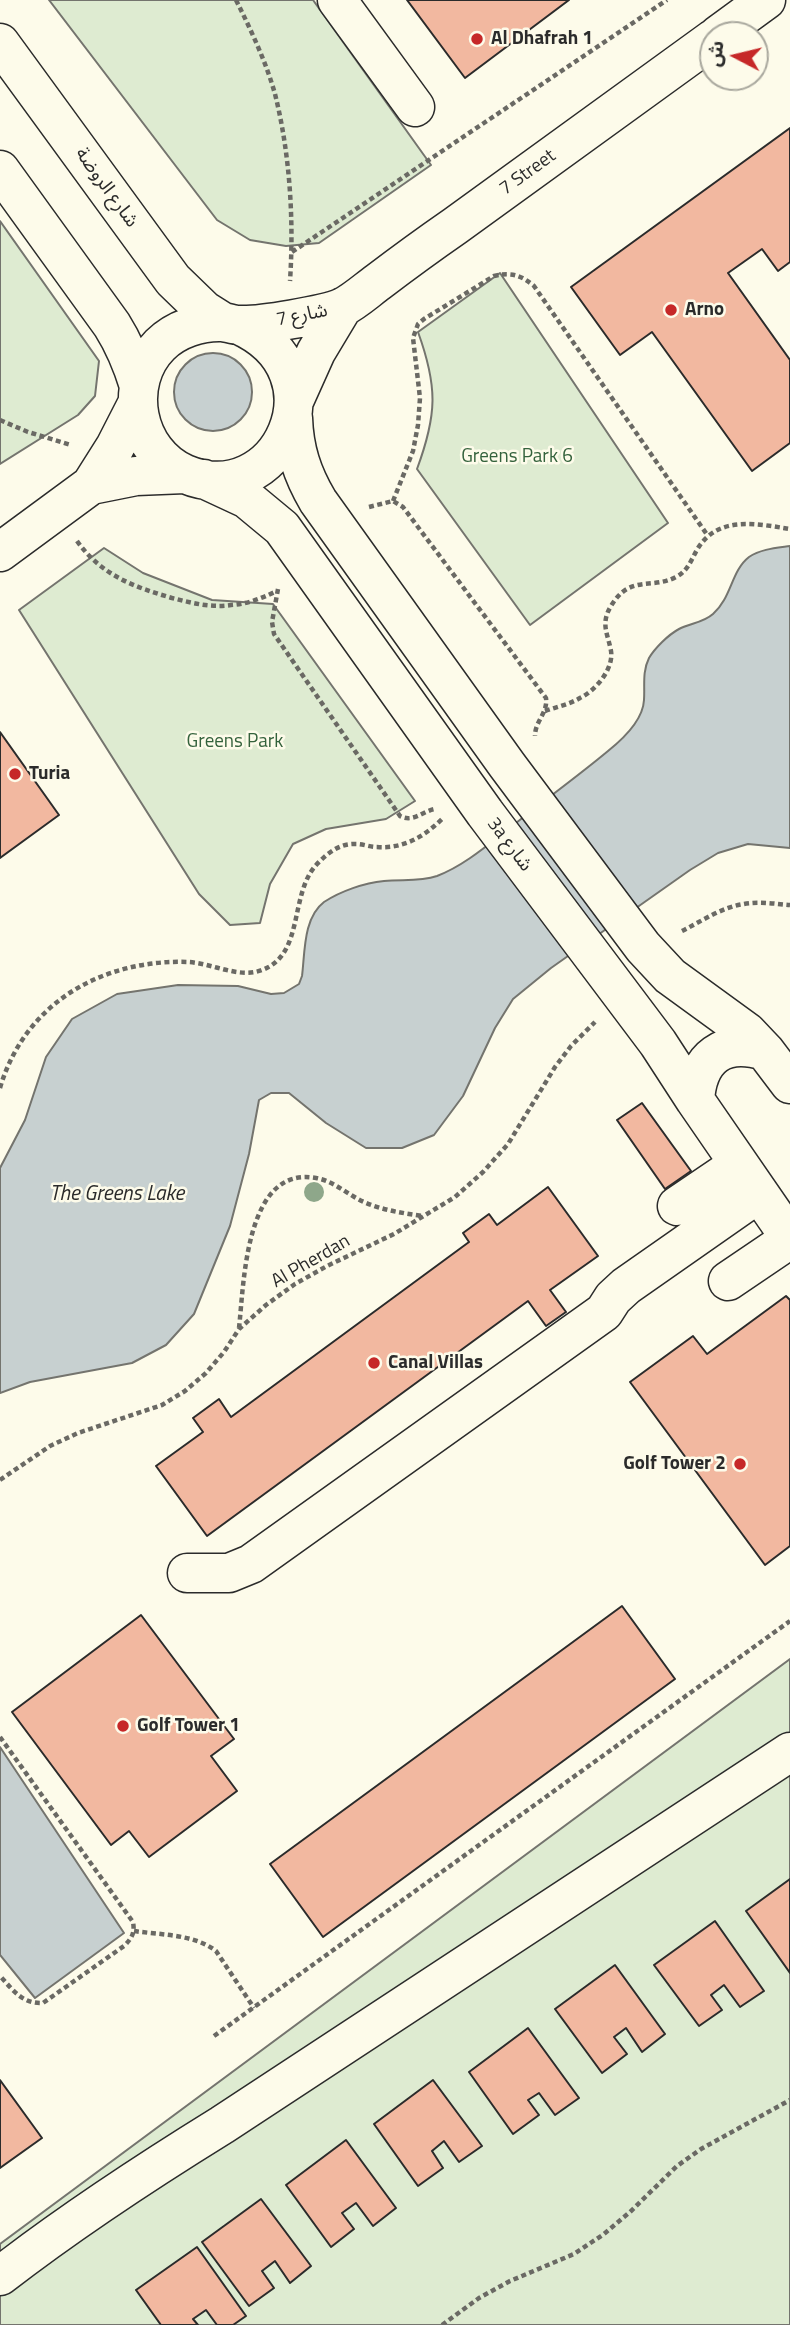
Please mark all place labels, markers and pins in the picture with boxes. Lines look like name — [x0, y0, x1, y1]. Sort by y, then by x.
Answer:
place label: Al Dhafrah 1 — [491, 28, 593, 50]
marker: Al Dhafrah 1 — [469, 31, 485, 47]
place label: Arno — [685, 299, 724, 321]
marker: Arno — [663, 302, 679, 318]
place label: Turia — [29, 763, 70, 785]
marker: Turia — [7, 766, 23, 782]
place label: Canal Villas — [388, 1352, 483, 1374]
marker: Canal Villas — [366, 1355, 382, 1371]
place label: Golf Tower 2 — [623, 1453, 726, 1475]
marker: Golf Tower 2 — [732, 1456, 748, 1472]
place label: Golf Tower 1 — [137, 1715, 240, 1737]
marker: Golf Tower 1 — [115, 1718, 131, 1734]

